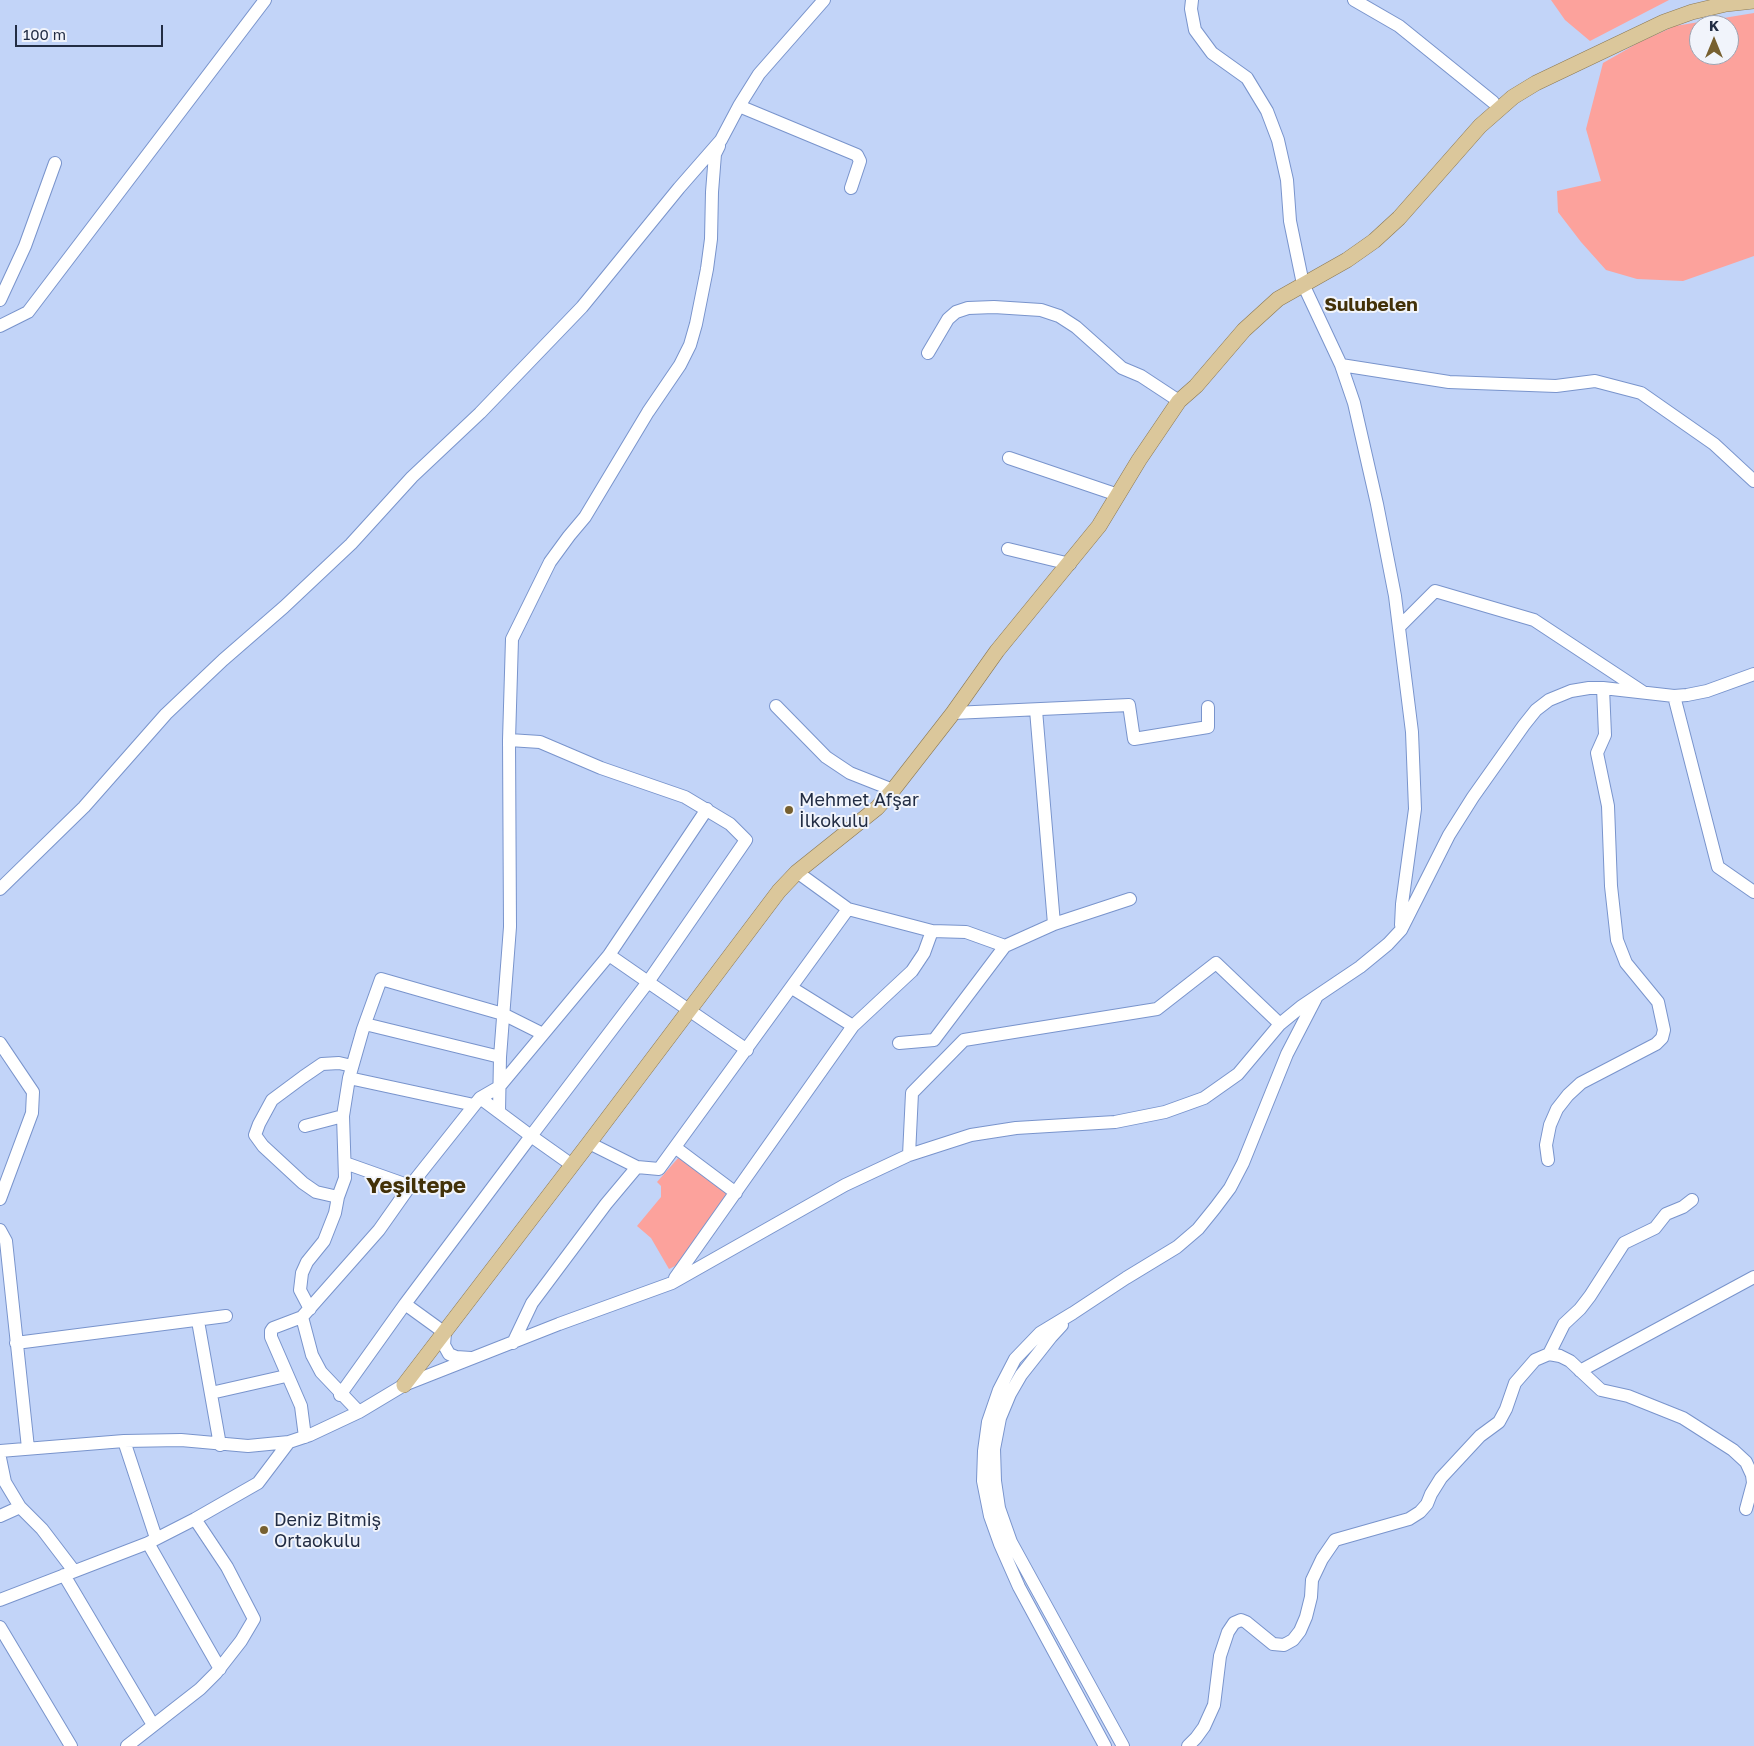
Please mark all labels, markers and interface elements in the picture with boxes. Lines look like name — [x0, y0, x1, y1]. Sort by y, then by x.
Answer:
scale bar — [18, 15, 165, 47]
north arrow — [1689, 15, 1739, 65]
text: K — [1709, 17, 1719, 34]
text: 100 m — [23, 25, 66, 43]
district label: Sulubelen — [1324, 294, 1418, 316]
place label: Mehmet Afşar İlkokulu — [799, 789, 919, 832]
marker: Mehmet Afşar İlkokulu — [783, 804, 795, 816]
district label: Yeşiltepe — [366, 1173, 466, 1199]
place label: Deniz Bitmiş Ortaokulu — [274, 1509, 381, 1552]
marker: Deniz Bitmiş Ortaokulu — [258, 1524, 270, 1536]

